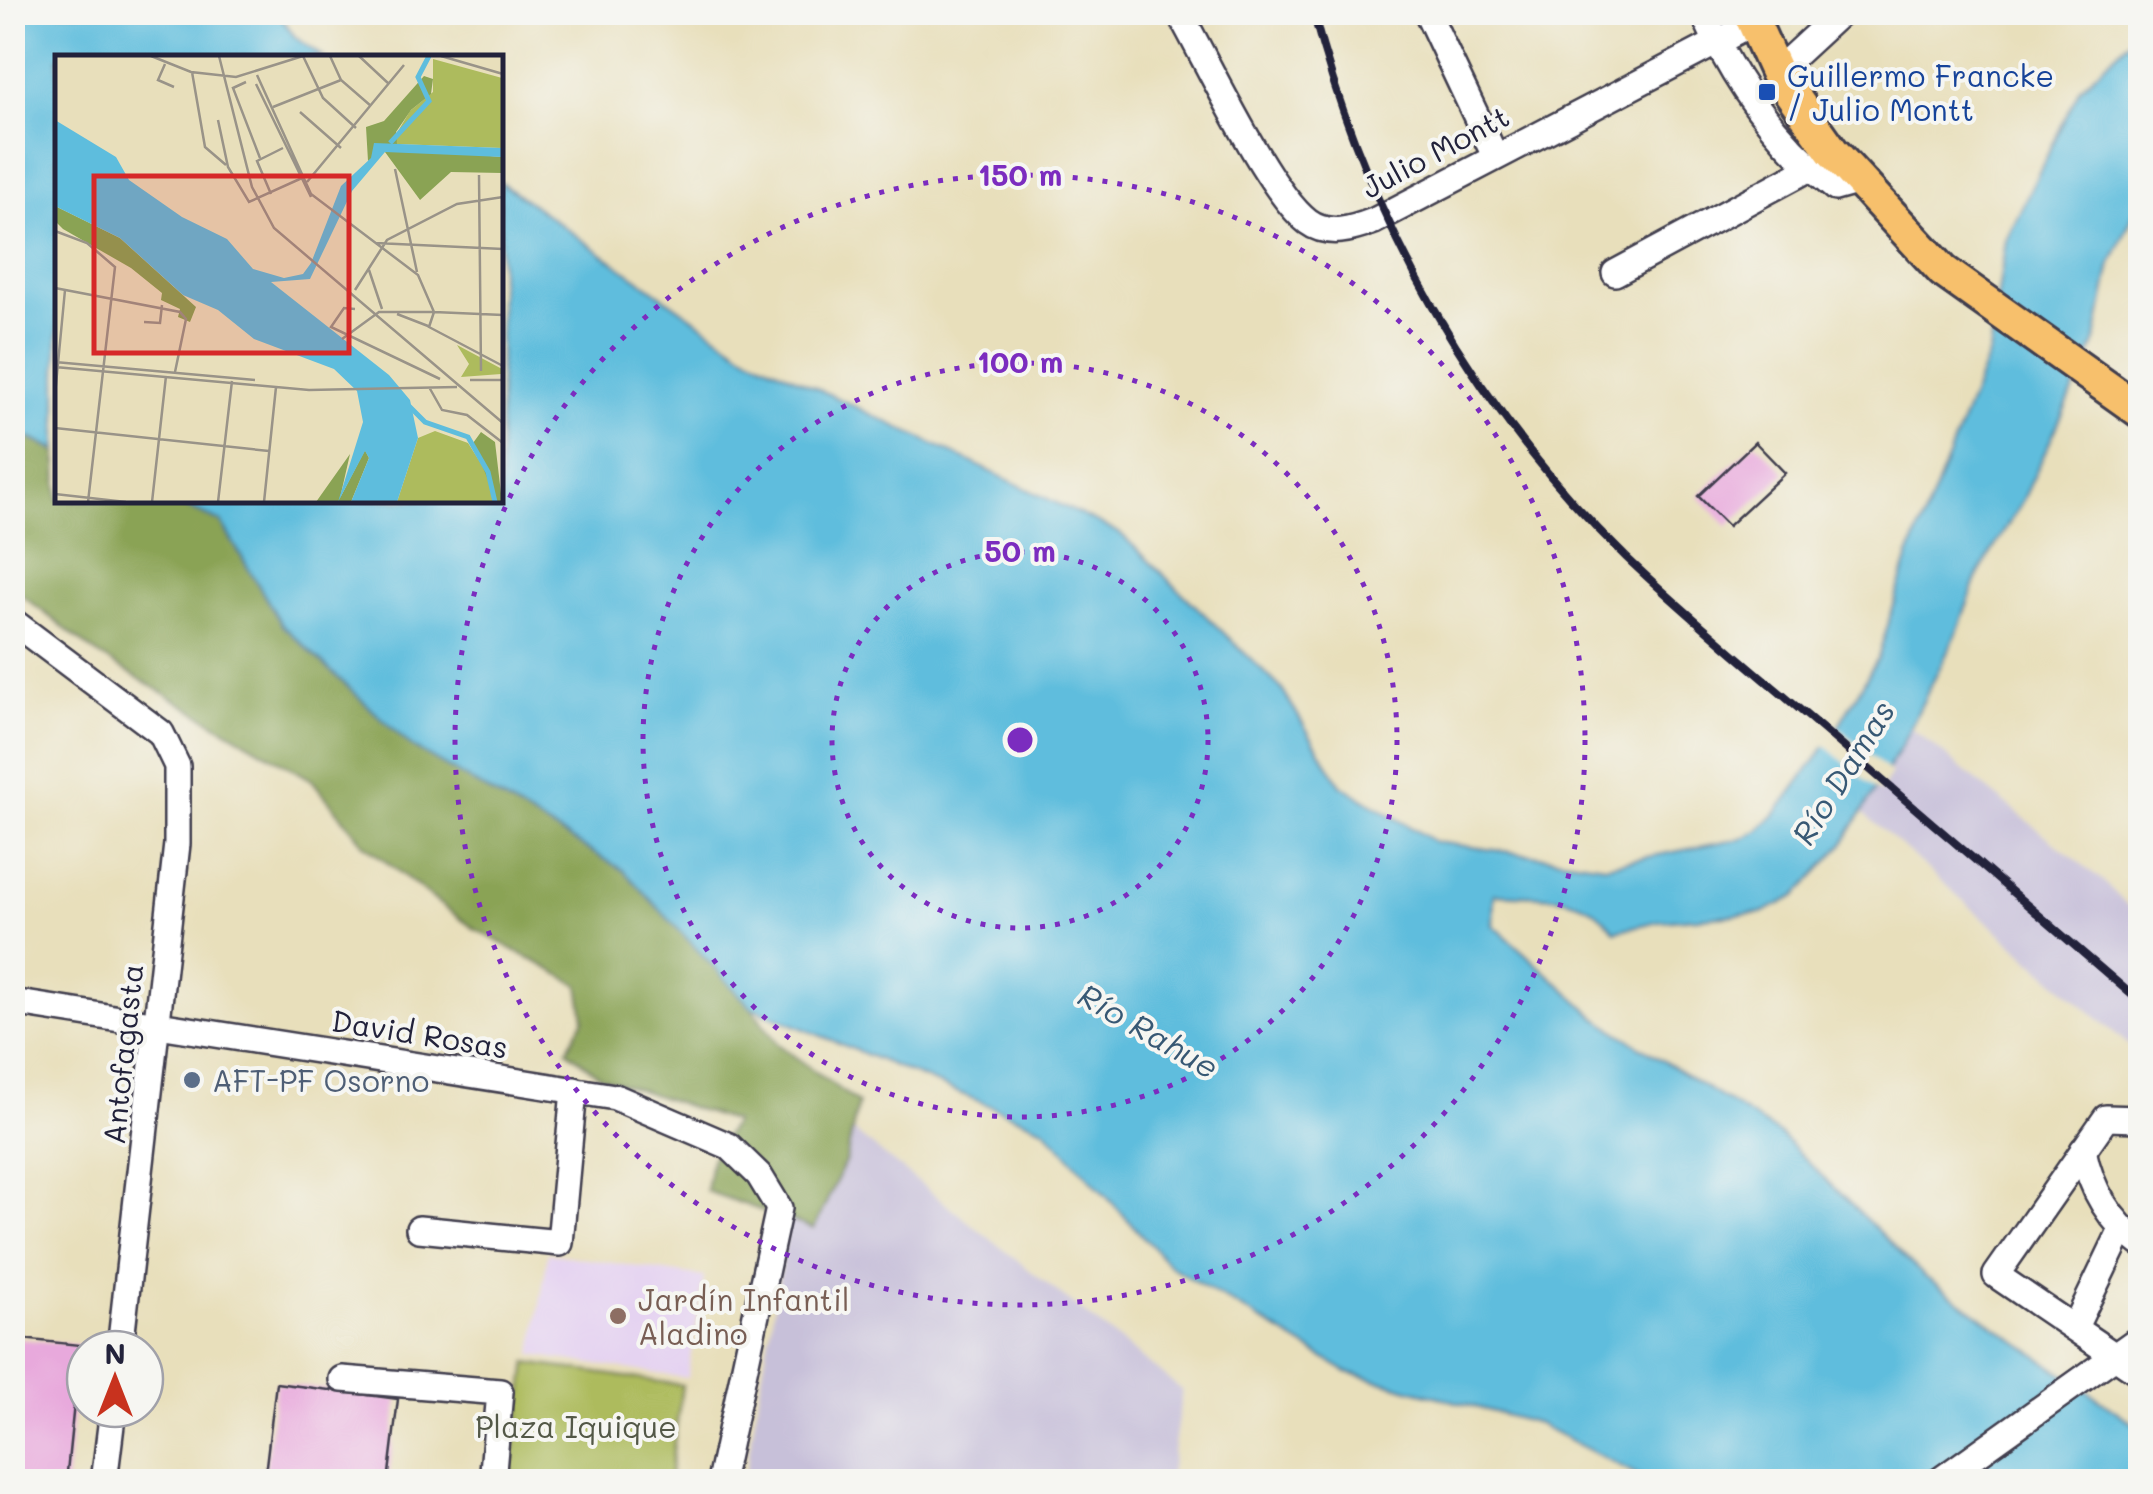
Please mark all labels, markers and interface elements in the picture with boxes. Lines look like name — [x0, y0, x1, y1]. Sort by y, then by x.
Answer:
inset map — [55, 55, 502, 502]
place label: Guillermo Francke / Julio Montt — [1787, 55, 2054, 129]
marker: Guillermo Francke / Julio Montt — [1756, 81, 1778, 103]
street label: Julio Montt — [1354, 95, 1516, 207]
text: 150 m — [978, 154, 1062, 194]
text: 100 m — [977, 341, 1063, 381]
text: 50 m — [984, 530, 1056, 570]
water label: Río Damas — [1781, 692, 1903, 852]
centre of rings — [1002, 722, 1038, 758]
street label: Antofagasta — [93, 962, 151, 1146]
water label: Río Rahue — [1071, 973, 1227, 1087]
street label: David Rosas — [329, 999, 511, 1067]
place label: AFT-PF Osorno — [212, 1060, 429, 1100]
marker: AFT-PF Osorno — [181, 1069, 203, 1091]
place label: Jardín Infantil Aladino — [638, 1279, 850, 1353]
marker: Jardín Infantil Aladino — [607, 1305, 629, 1327]
north arrow — [65, 1329, 165, 1429]
text: N — [104, 1335, 126, 1371]
park label: Plaza Iquique — [475, 1406, 677, 1446]

